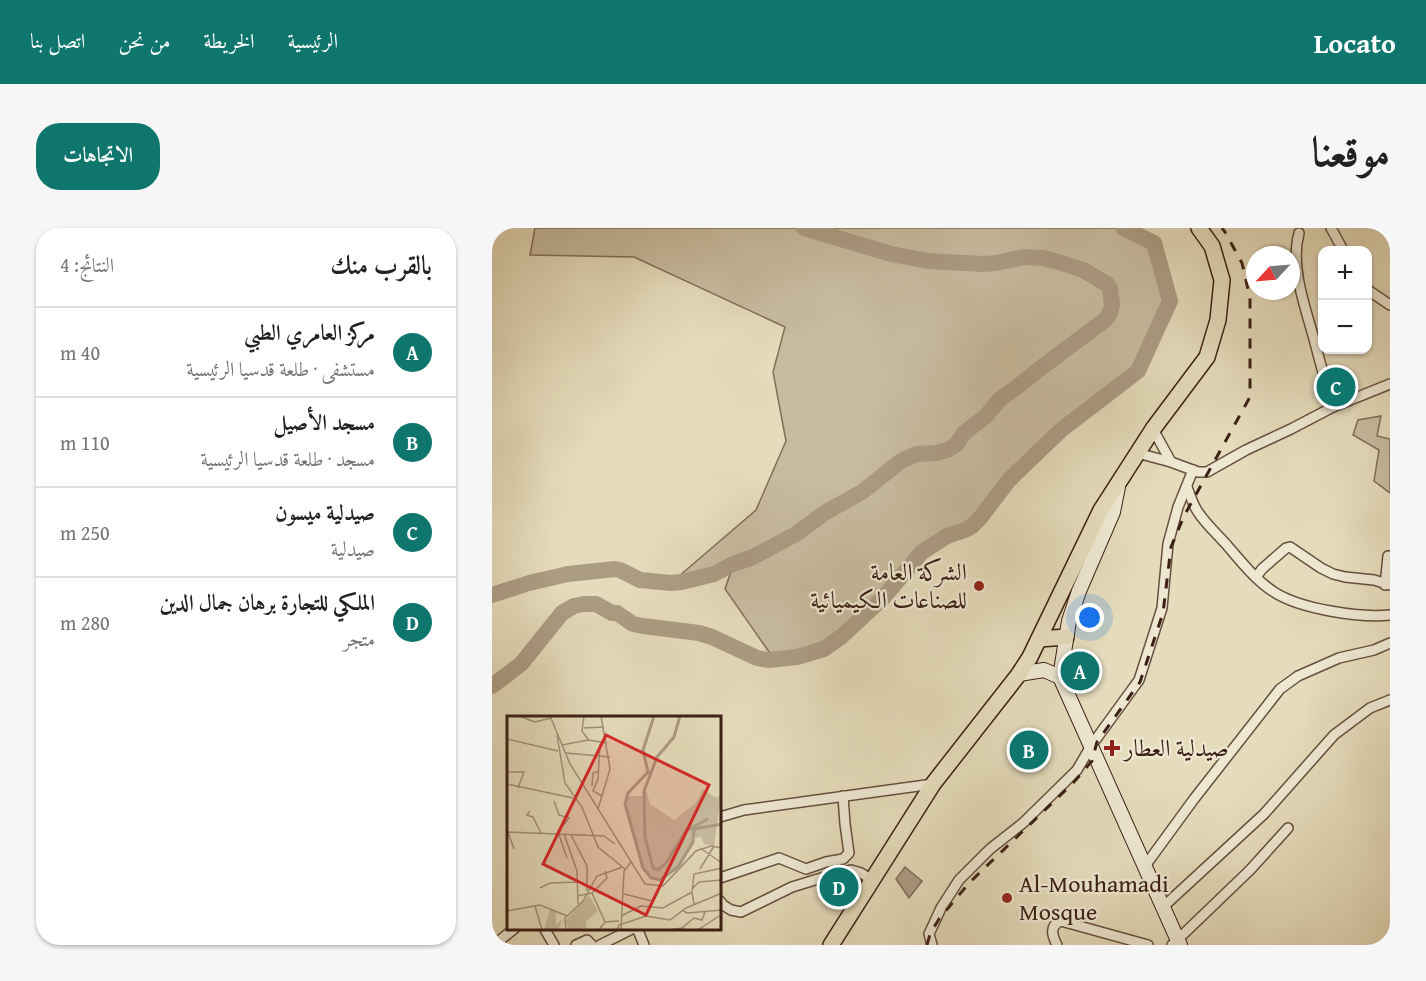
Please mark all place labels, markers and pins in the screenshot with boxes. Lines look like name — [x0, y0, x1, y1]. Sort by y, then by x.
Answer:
pin: C — [1316, 364, 1356, 410]
place label: الشركة العامة للصناعات الكيميائية — [810, 554, 967, 617]
marker: الشركة العامة للصناعات الكيميائية — [972, 579, 986, 593]
pin: A — [1060, 648, 1100, 694]
pin: B — [1010, 728, 1048, 772]
place label: صيدلية العطار — [1122, 730, 1229, 765]
marker: صيدلية العطار — [1105, 741, 1119, 755]
pin: D — [820, 864, 858, 910]
place label: Al-Mouhamadi Mosque — [1019, 866, 1169, 929]
marker: Al-Mouhamadi Mosque — [1000, 891, 1014, 905]

